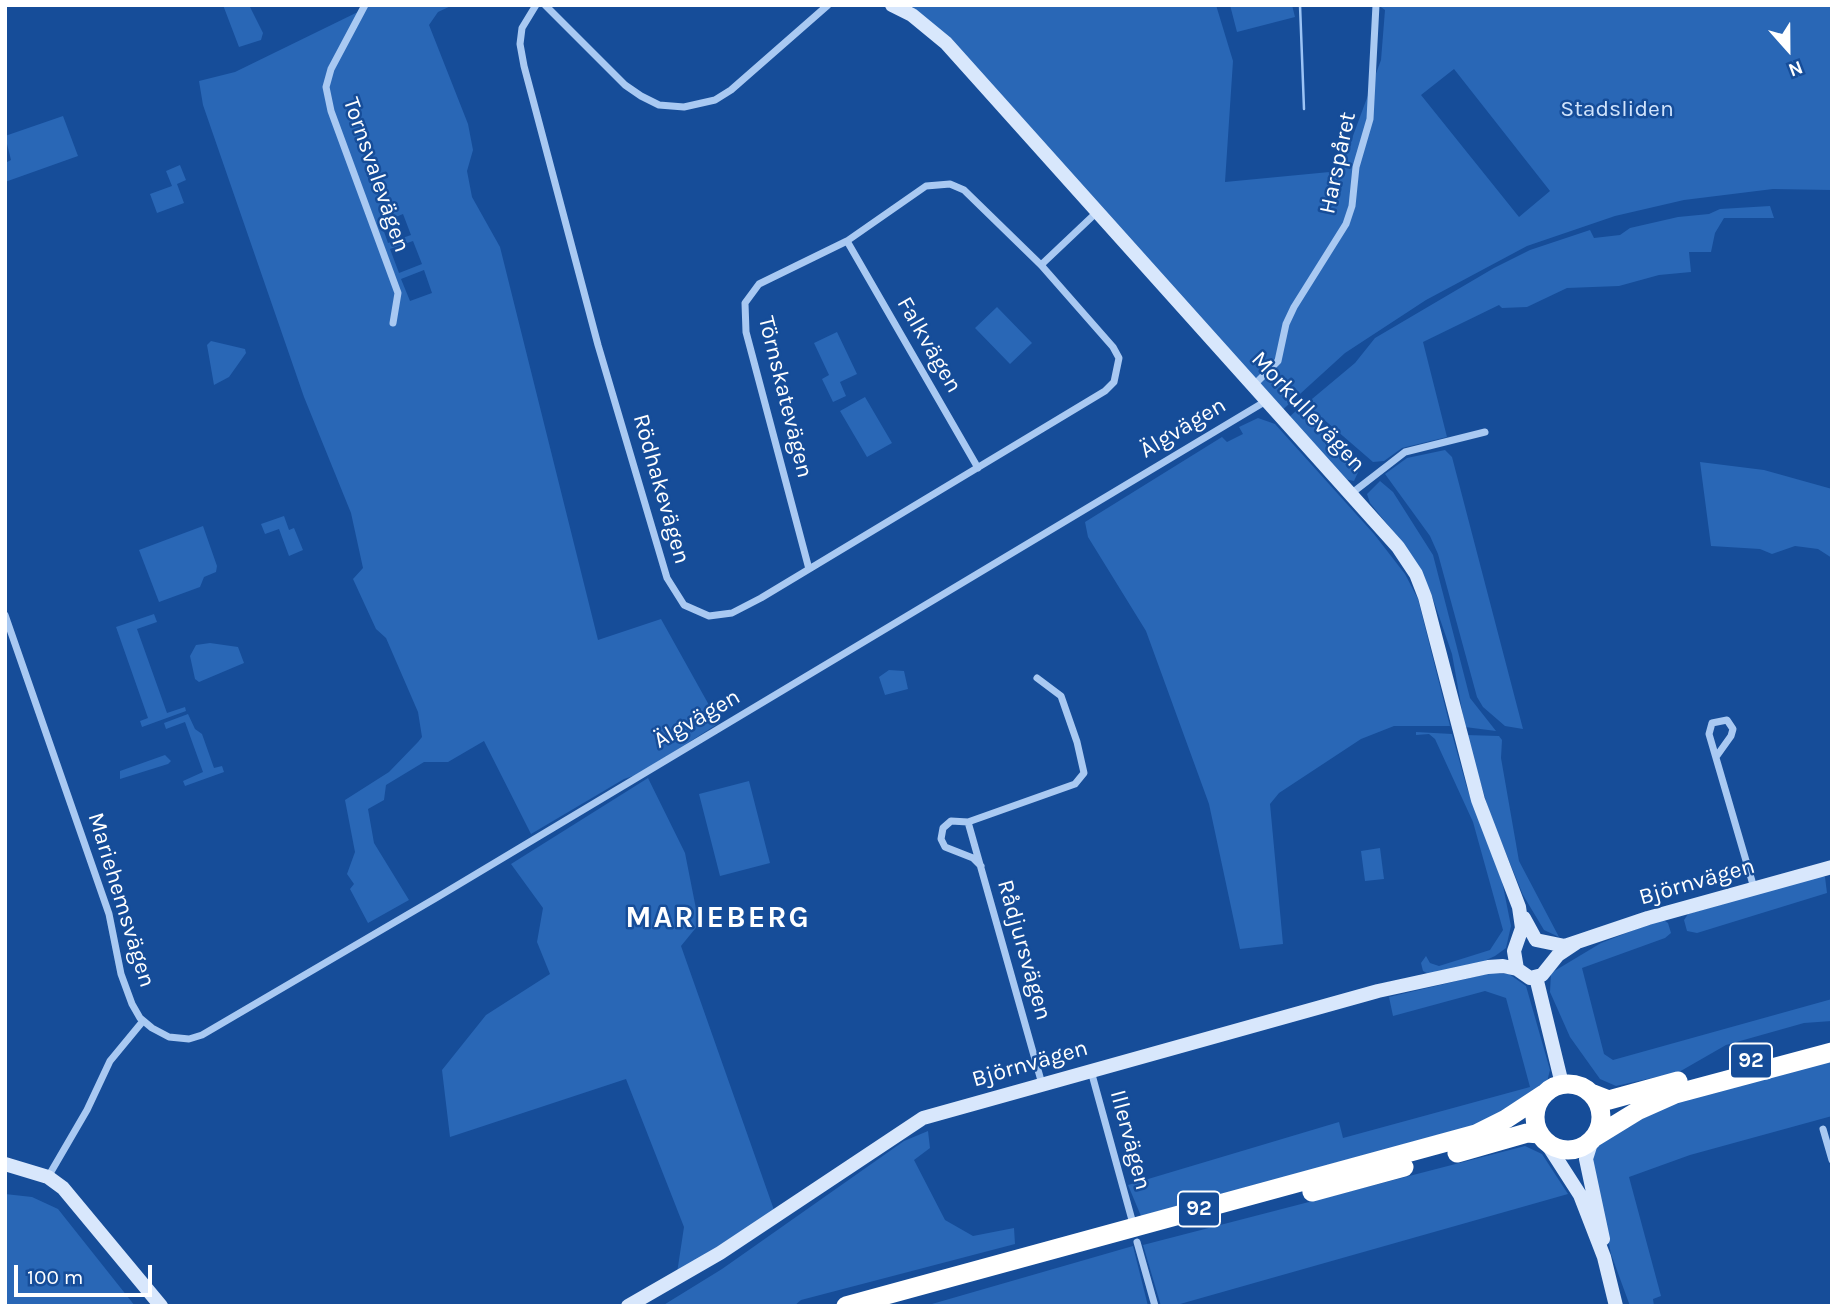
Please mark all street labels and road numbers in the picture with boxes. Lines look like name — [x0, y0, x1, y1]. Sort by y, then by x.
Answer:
street label: Tornsvalevägen — [337, 94, 415, 256]
street label: Harspåret — [1314, 110, 1362, 216]
street label: Falkvägen — [890, 292, 968, 398]
street label: Törnskatevägen — [752, 313, 818, 481]
street label: Morkullevägen — [1245, 346, 1371, 478]
street label: Älgvägen — [1135, 392, 1231, 464]
street label: Rödhakevägen — [626, 411, 696, 567]
street label: Älgvägen — [649, 683, 745, 755]
street label: Mariehemsvägen — [81, 809, 161, 991]
street label: Björnvägen — [1636, 852, 1758, 912]
street label: Rådjursvägen — [991, 877, 1057, 1023]
street label: Björnvägen — [969, 1034, 1091, 1094]
road number: 92 — [1730, 1044, 1772, 1078]
street label: Illervägen — [1103, 1087, 1157, 1193]
road number: 92 — [1178, 1192, 1220, 1226]

